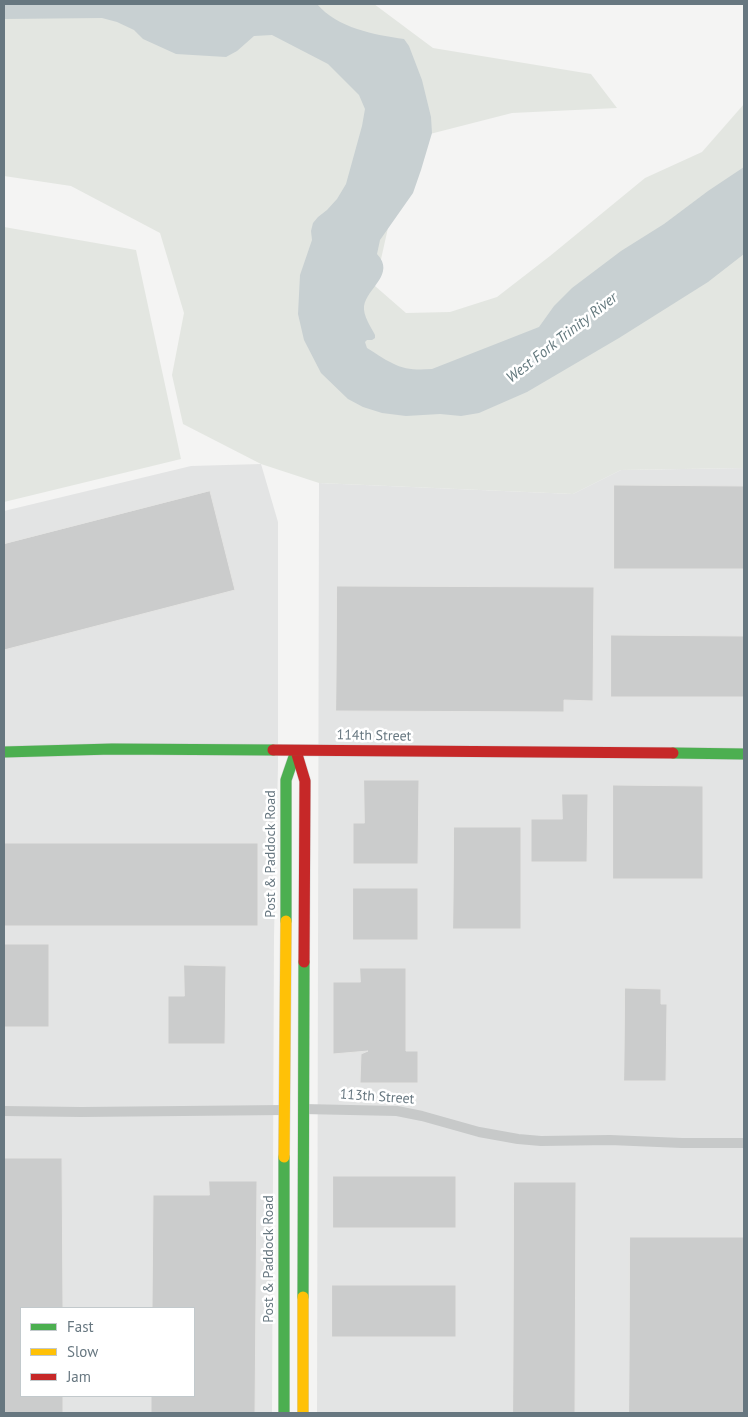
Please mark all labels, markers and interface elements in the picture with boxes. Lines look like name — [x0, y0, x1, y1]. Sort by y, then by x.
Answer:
water label: West Fork Trinity River — [503, 289, 621, 387]
street label: 114th Street — [336, 727, 412, 745]
street label: Post & Paddock Road — [263, 790, 279, 918]
street label: 113th Street — [339, 1086, 415, 1108]
street label: Post & Paddock Road — [261, 1195, 277, 1323]
legend — [20, 1307, 195, 1397]
text: Fast — [67, 1317, 94, 1336]
text: Slow — [67, 1342, 98, 1361]
text: Jam — [67, 1367, 91, 1386]

